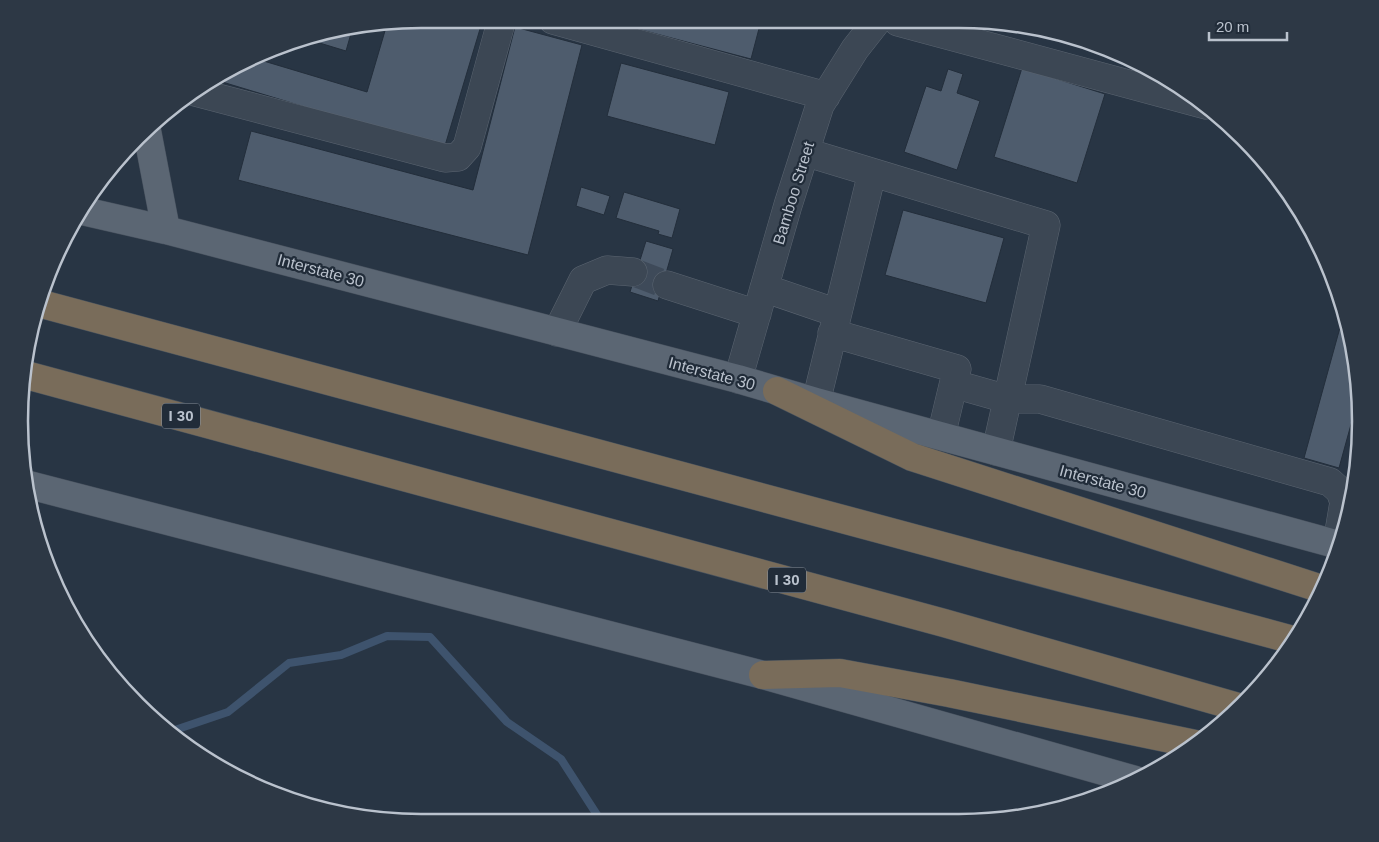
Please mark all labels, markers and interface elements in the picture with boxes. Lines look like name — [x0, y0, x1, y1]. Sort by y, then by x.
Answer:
scale bar — [1209, 10, 1286, 42]
text: 20 m — [1216, 18, 1249, 35]
street label: Bamboo Street — [770, 139, 817, 247]
street label: Interstate 30 — [276, 251, 366, 290]
street label: Interstate 30 — [667, 354, 757, 393]
road number: I 30 — [162, 404, 200, 428]
street label: Interstate 30 — [1058, 462, 1148, 501]
road number: I 30 — [768, 568, 806, 592]

